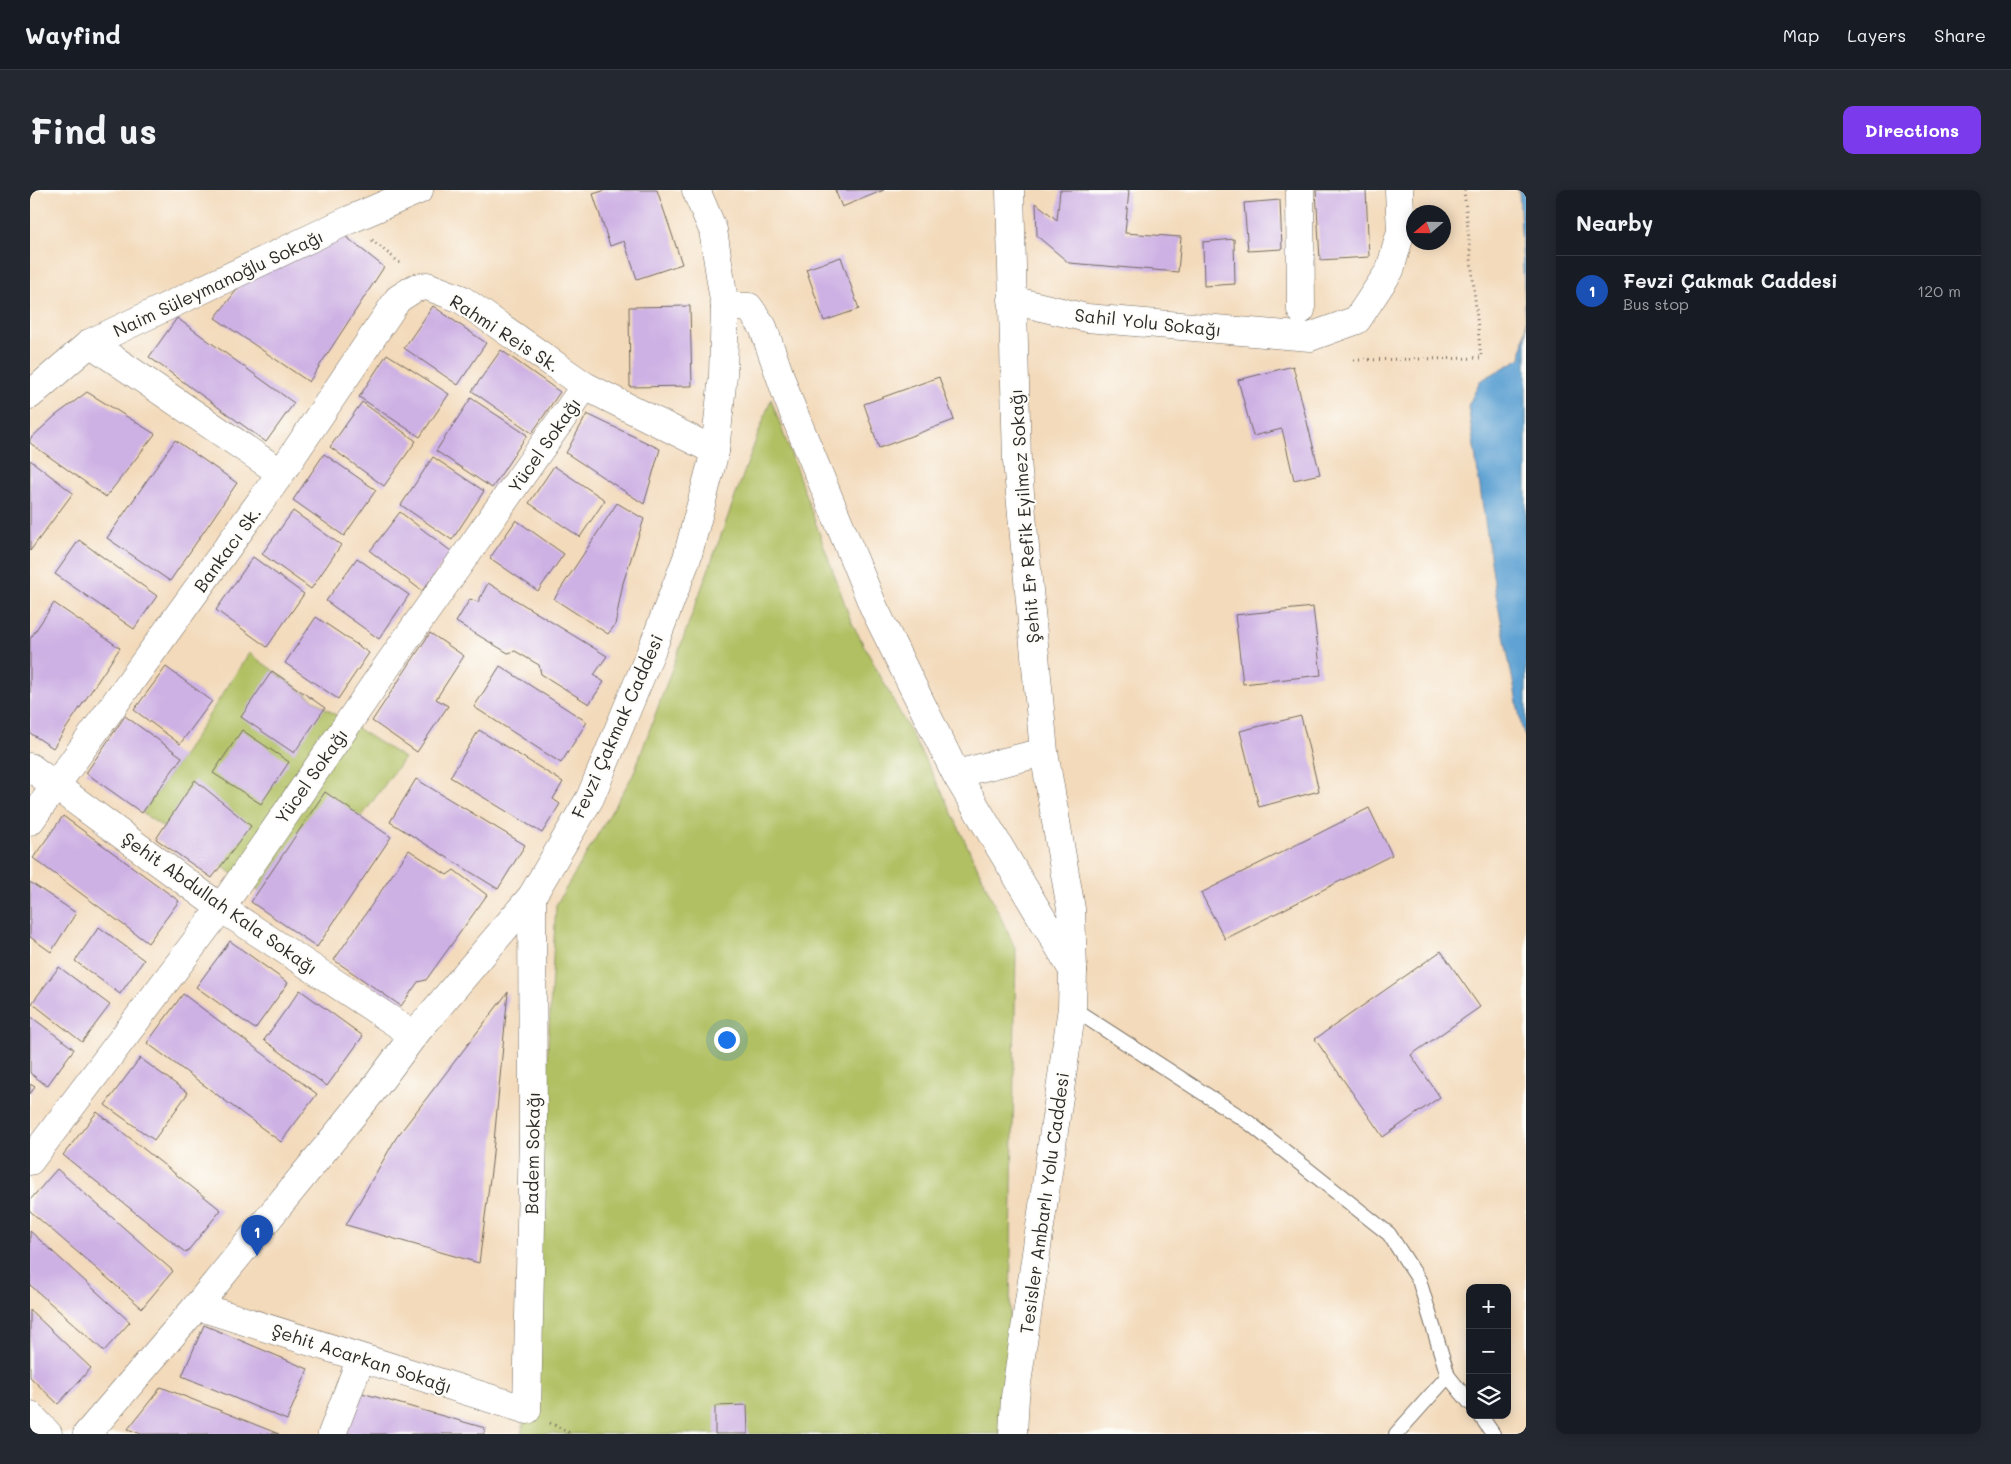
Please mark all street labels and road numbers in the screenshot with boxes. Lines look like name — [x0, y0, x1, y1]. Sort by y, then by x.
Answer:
street label: Naim Süleymanoğlu Sokağı — [109, 224, 327, 342]
street label: Rahmi Reis Sk. — [446, 289, 564, 377]
street label: Sahil Yolu Sokağı — [1073, 302, 1223, 342]
street label: Şehit Er Refik Eyilmez Sokağı — [1003, 388, 1045, 644]
street label: Yücel Sokağı — [502, 393, 586, 497]
street label: Bankacı Sk. — [188, 501, 266, 597]
street label: Fevzi Çakmak Caddesi — [566, 630, 668, 822]
street label: Yücel Sokağı — [269, 724, 353, 828]
street label: Şehit Abdullah Kala Sokağı — [118, 826, 322, 980]
street label: Tesisler Ambarlı Yolu Caddesi — [1014, 1071, 1074, 1335]
street label: Badem Sokağı — [519, 1091, 545, 1215]
street label: Şehit Acarkan Sokağı — [269, 1318, 455, 1398]

